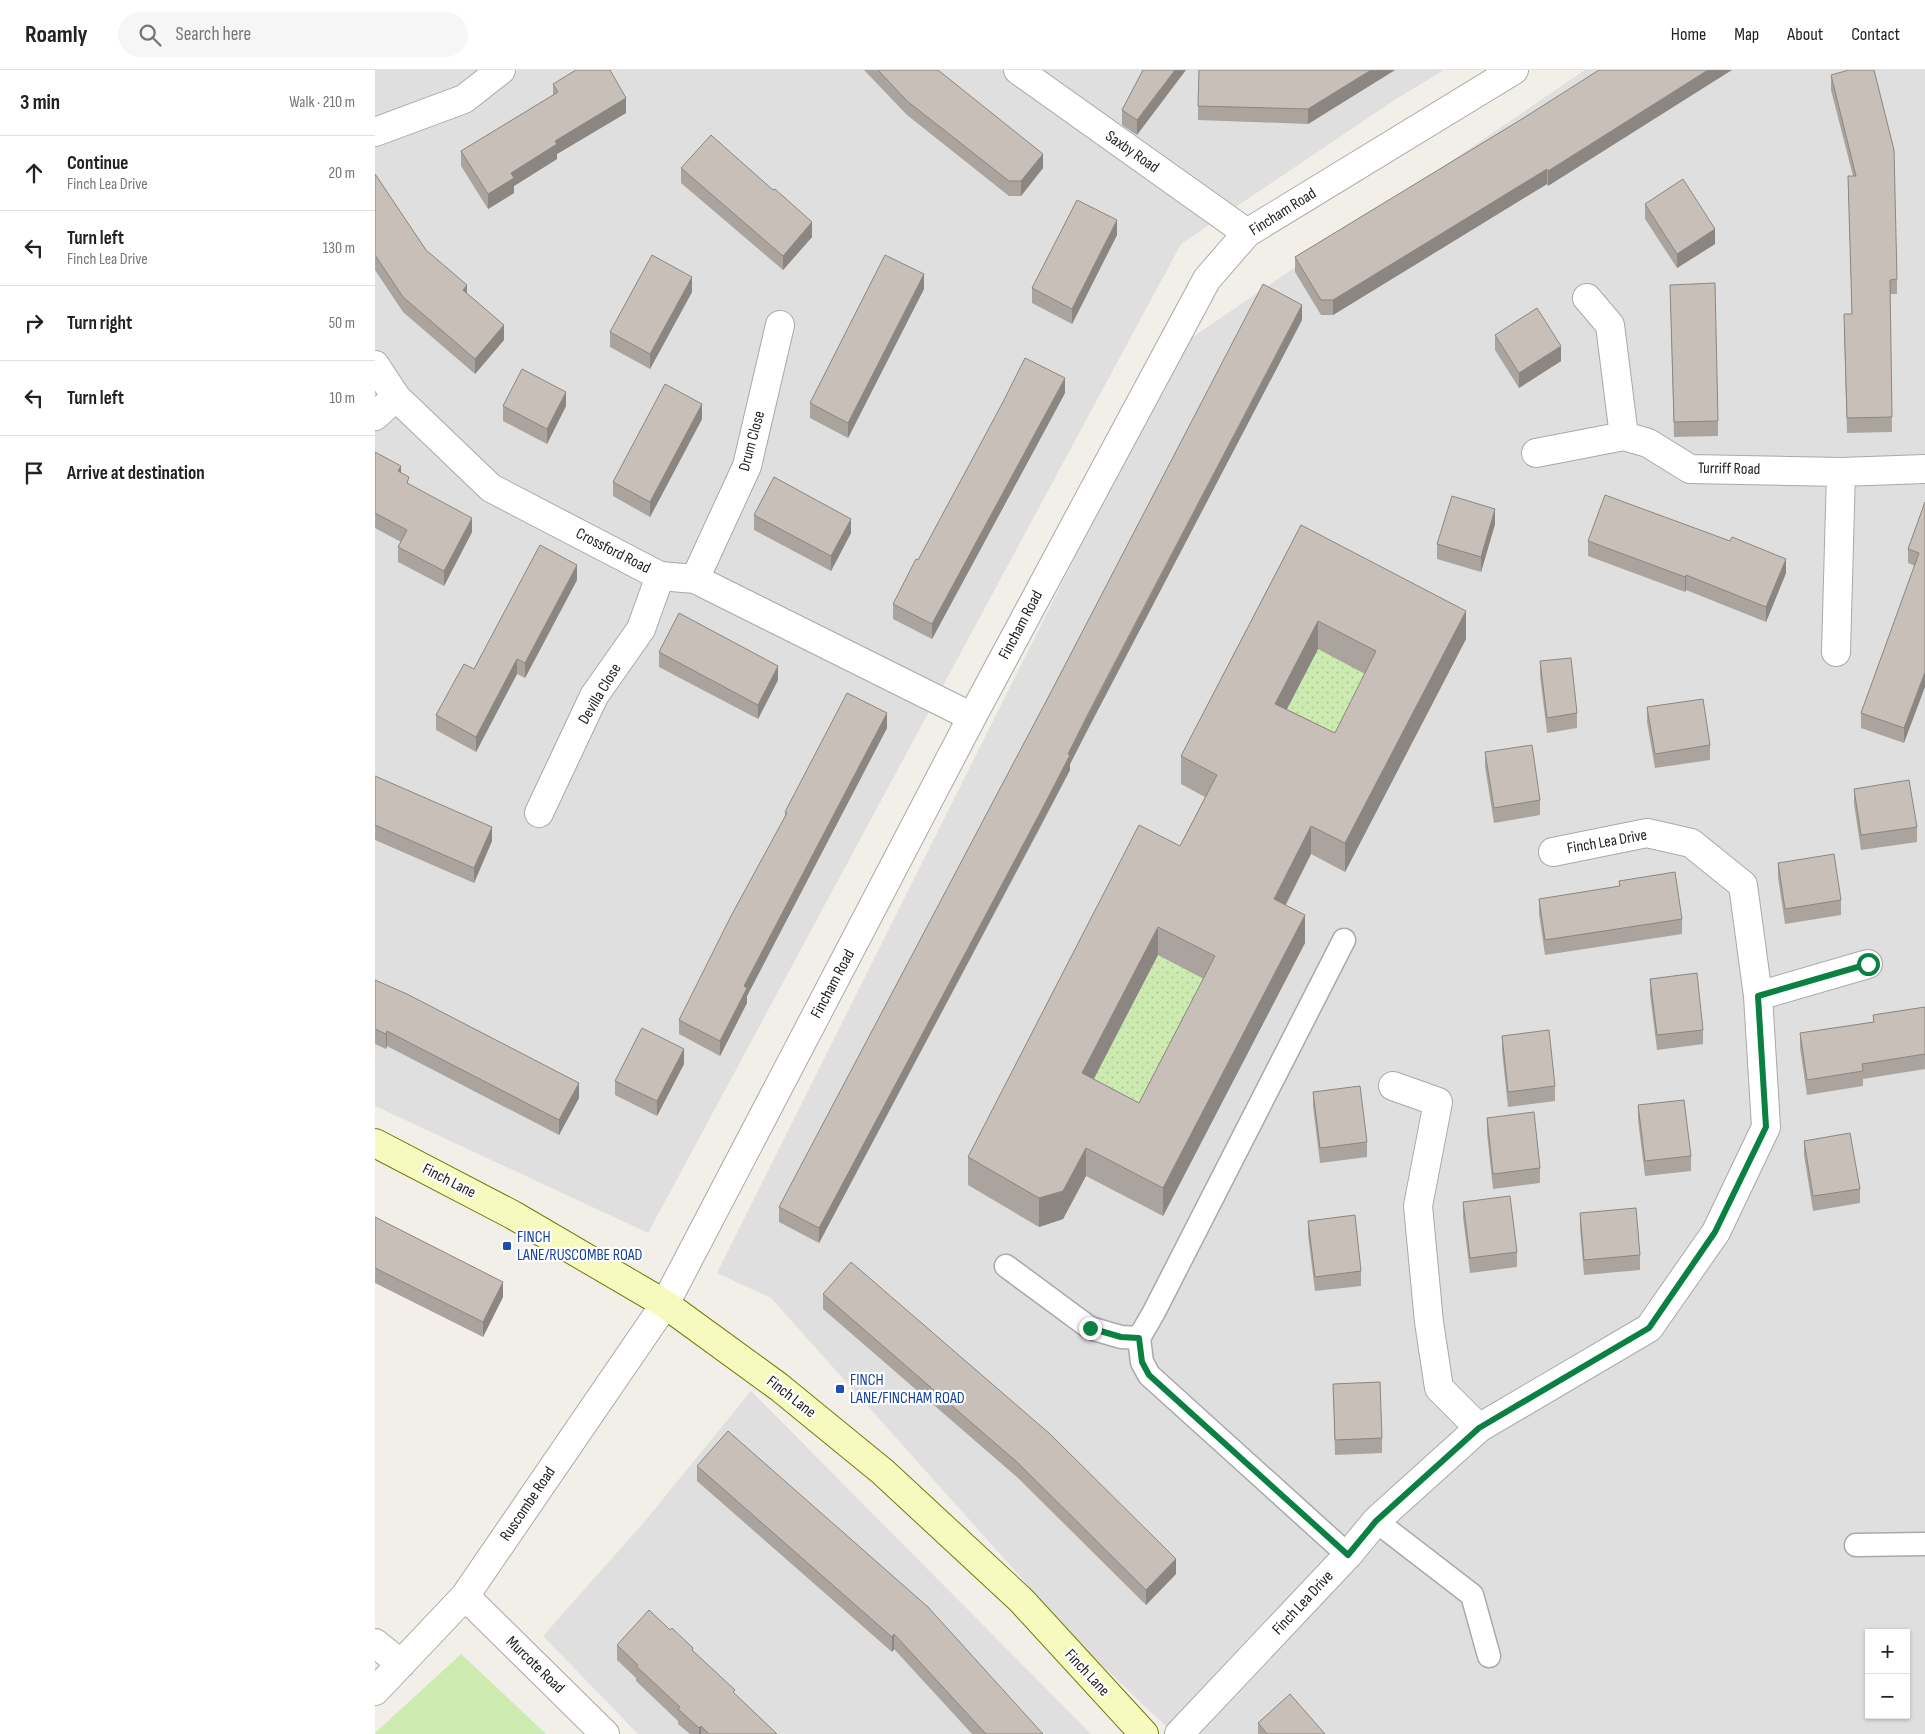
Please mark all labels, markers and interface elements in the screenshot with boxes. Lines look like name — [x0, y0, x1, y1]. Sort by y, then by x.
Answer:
search box — [118, 12, 468, 57]
text: Roamly — [25, 20, 88, 49]
icon: search — [136, 21, 164, 49]
text: Search here — [176, 23, 251, 46]
text: Home — [1671, 24, 1706, 45]
text: Map — [1734, 24, 1759, 45]
text: About — [1787, 24, 1823, 45]
text: Contact — [1851, 24, 1900, 45]
text: 3 min — [20, 90, 60, 115]
text: Walk · 210 m — [289, 93, 355, 112]
street label: Saxby Road — [1102, 127, 1162, 177]
text: Continue — [67, 152, 128, 175]
icon: ahead — [20, 159, 48, 187]
text: 20 m — [328, 164, 355, 183]
text: Finch Lea Drive — [67, 175, 148, 194]
street label: Fincham Road — [1246, 184, 1320, 240]
text: Turn left — [67, 227, 124, 250]
icon: left — [20, 234, 48, 262]
text: 130 m — [323, 239, 355, 258]
text: Finch Lea Drive — [67, 250, 148, 269]
icon: right — [20, 309, 48, 337]
text: Turn right — [67, 312, 132, 335]
text: 50 m — [329, 314, 355, 333]
icon: left — [20, 384, 48, 412]
text: Turn left — [67, 387, 124, 410]
text: 10 m — [329, 389, 355, 408]
street label: Drum Close — [735, 409, 769, 473]
icon: arrive — [20, 459, 48, 487]
street label: Turriff Road — [1698, 459, 1760, 479]
text: Arrive at destination — [67, 462, 205, 485]
street label: Crossford Road — [573, 524, 653, 578]
street label: Fincham Road — [995, 587, 1047, 663]
street label: Devilla Close — [574, 660, 626, 728]
street label: Finch Lea Drive — [1566, 826, 1648, 858]
street label: Fincham Road — [807, 946, 859, 1022]
route start — [1857, 953, 1880, 976]
street label: Finch Lane — [419, 1160, 479, 1202]
place label: FINCH LANE/RUSCOMBE ROAD — [517, 1228, 643, 1265]
marker: FINCH LANE/RUSCOMBE ROAD — [501, 1240, 513, 1252]
route end — [1079, 1317, 1102, 1340]
place label: FINCH LANE/FINCHAM ROAD — [850, 1371, 965, 1408]
street label: Finch Lane — [763, 1372, 819, 1422]
marker: FINCH LANE/FINCHAM ROAD — [834, 1383, 846, 1395]
street label: Ruscombe Road — [496, 1463, 560, 1545]
street label: Finch Lea Drive — [1269, 1567, 1337, 1639]
map controls — [1865, 1629, 1910, 1719]
button: + — [1865, 1629, 1910, 1674]
street label: Murcote Road — [502, 1633, 568, 1697]
street label: Finch Lane — [1061, 1646, 1113, 1700]
button: − — [1865, 1674, 1910, 1719]

